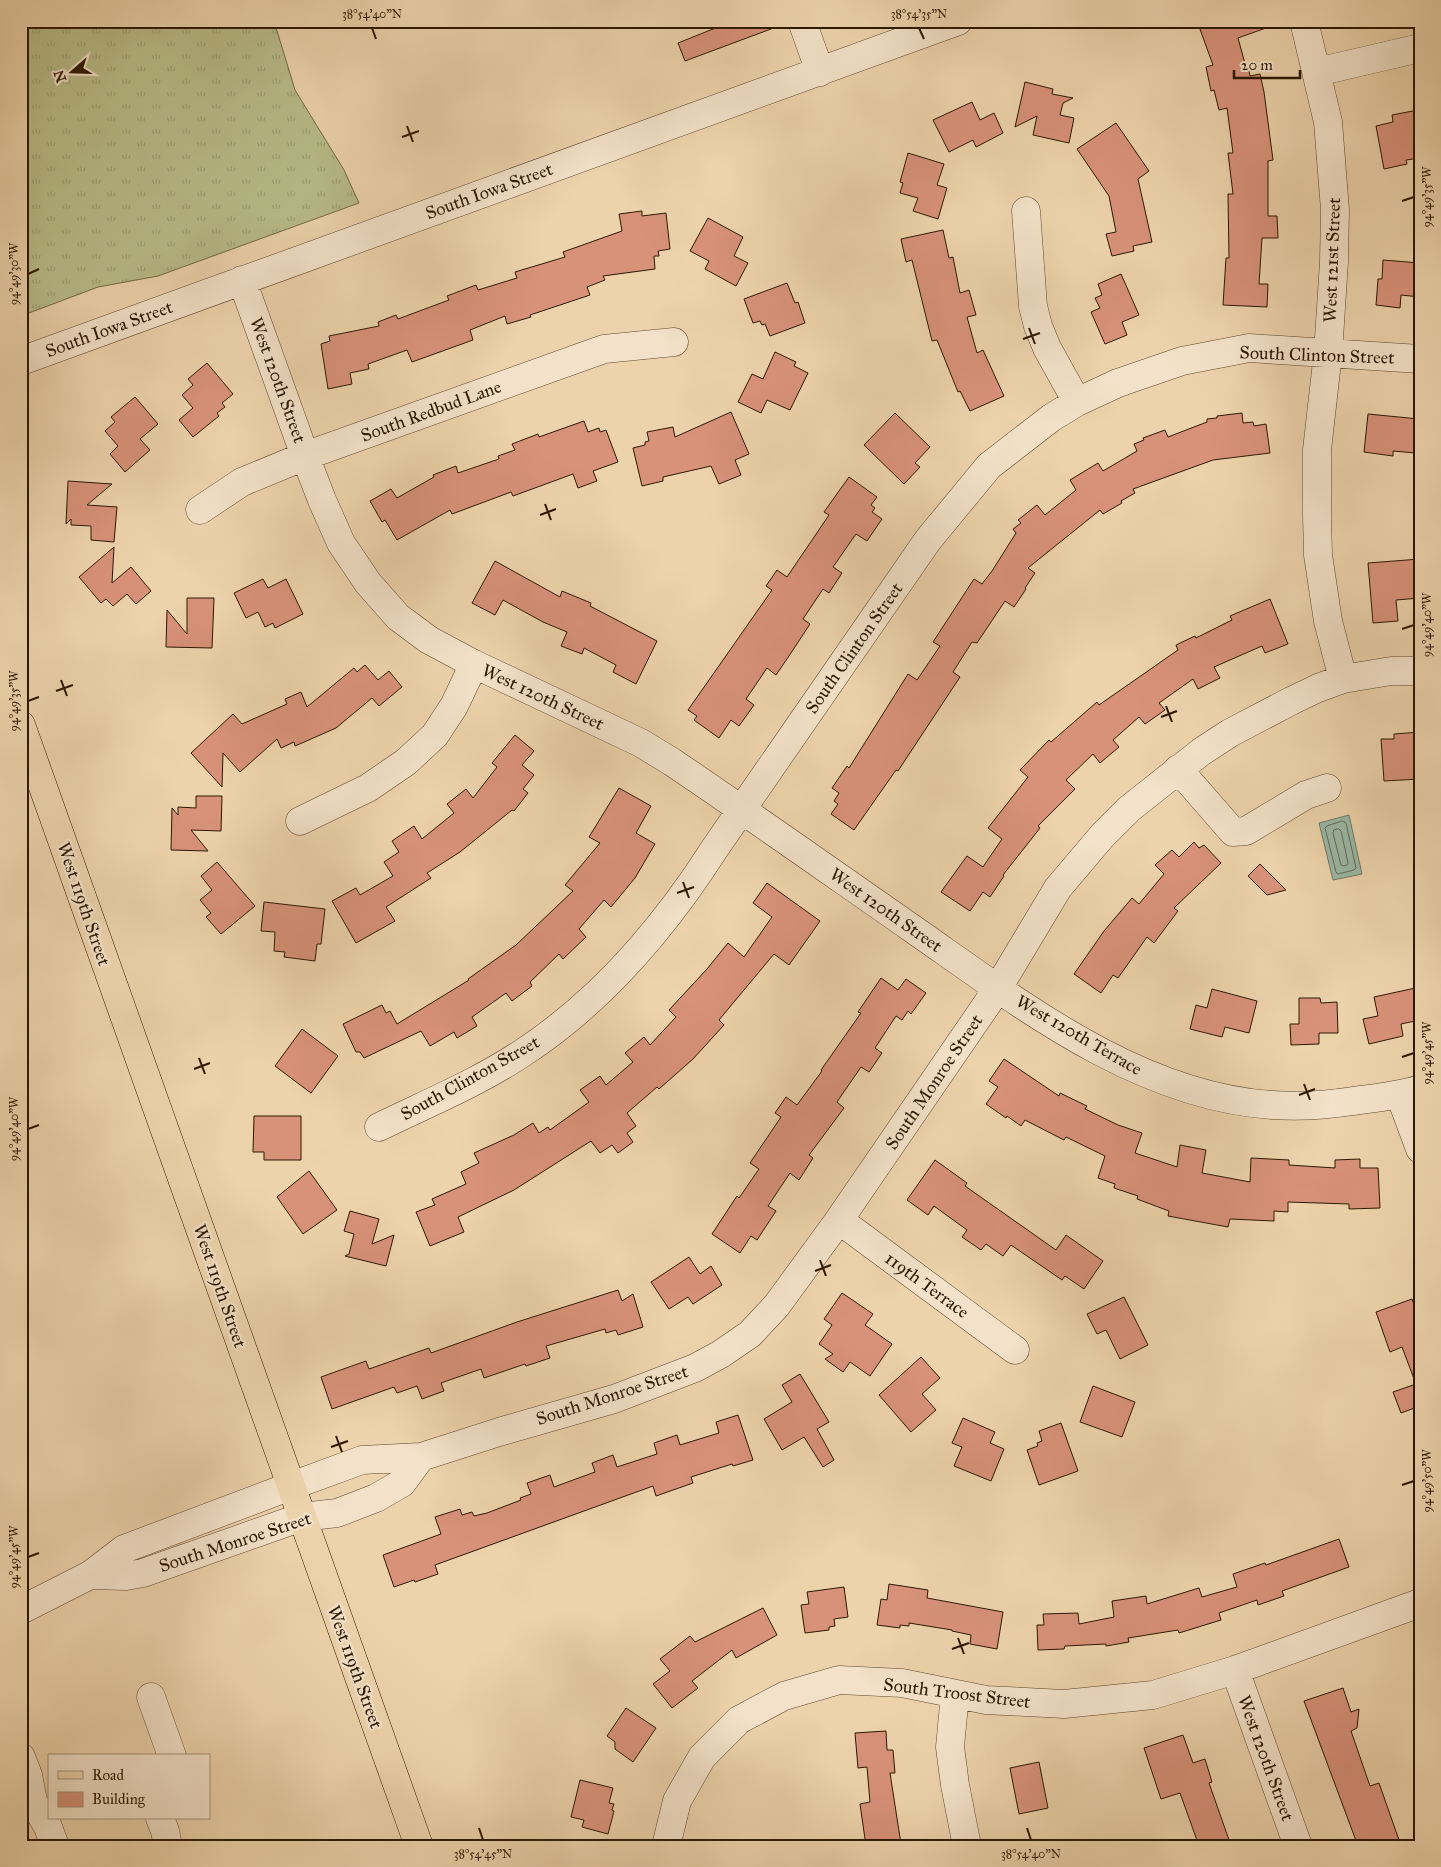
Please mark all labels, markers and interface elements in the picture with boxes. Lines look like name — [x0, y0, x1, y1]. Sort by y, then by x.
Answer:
text: 38°54'40"N — [342, 7, 402, 21]
text: 38°54'35"N — [891, 7, 947, 21]
north arrow — [48, 48, 98, 98]
scale bar — [1234, 48, 1300, 80]
text: 20 m — [1241, 56, 1273, 74]
text: N — [50, 68, 70, 85]
street label: South Iowa Street — [422, 158, 556, 224]
text: 94°49'35"W — [1420, 166, 1434, 227]
street label: West 121st Street — [1319, 196, 1345, 323]
text: 94°49'30"W — [7, 242, 21, 305]
street label: South Iowa Street — [42, 296, 176, 362]
street label: West 120th Street — [245, 314, 311, 446]
street label: South Clinton Street — [1239, 341, 1395, 369]
street label: South Redbud Lane — [358, 375, 504, 447]
street label: South Clinton Street — [801, 578, 908, 718]
text: 94°49'40"W — [1420, 592, 1434, 657]
street label: West 120th Street — [478, 659, 608, 735]
text: 94°49'35"W — [7, 670, 21, 731]
street label: West 119th Street — [53, 839, 116, 969]
street label: West 120th Street — [826, 863, 947, 957]
street label: West 120th Terrace — [1012, 990, 1146, 1080]
street label: South Monroe Street — [881, 1010, 988, 1154]
text: 94°49'45"W — [1420, 1021, 1434, 1084]
street label: South Clinton Street — [397, 1030, 544, 1125]
text: 94°49'40"W — [7, 1096, 21, 1161]
street label: West 119th Street — [189, 1221, 252, 1351]
street label: 119th Terrace — [881, 1247, 973, 1323]
street label: South Monroe Street — [533, 1360, 691, 1430]
text: 94°49'50"W — [1420, 1449, 1434, 1513]
street label: South Monroe Street — [156, 1507, 314, 1577]
text: 94°49'45"W — [7, 1525, 21, 1588]
street label: West 119th Street — [323, 1602, 388, 1732]
street label: South Troost Street — [882, 1673, 1032, 1713]
street label: West 120th Street — [1233, 1692, 1299, 1824]
legend — [48, 1754, 210, 1820]
text: Road — [92, 1766, 124, 1784]
text: Building — [92, 1790, 146, 1808]
text: 38°54'45"N — [454, 1847, 512, 1861]
text: 38°54'40"N — [1001, 1847, 1061, 1861]

